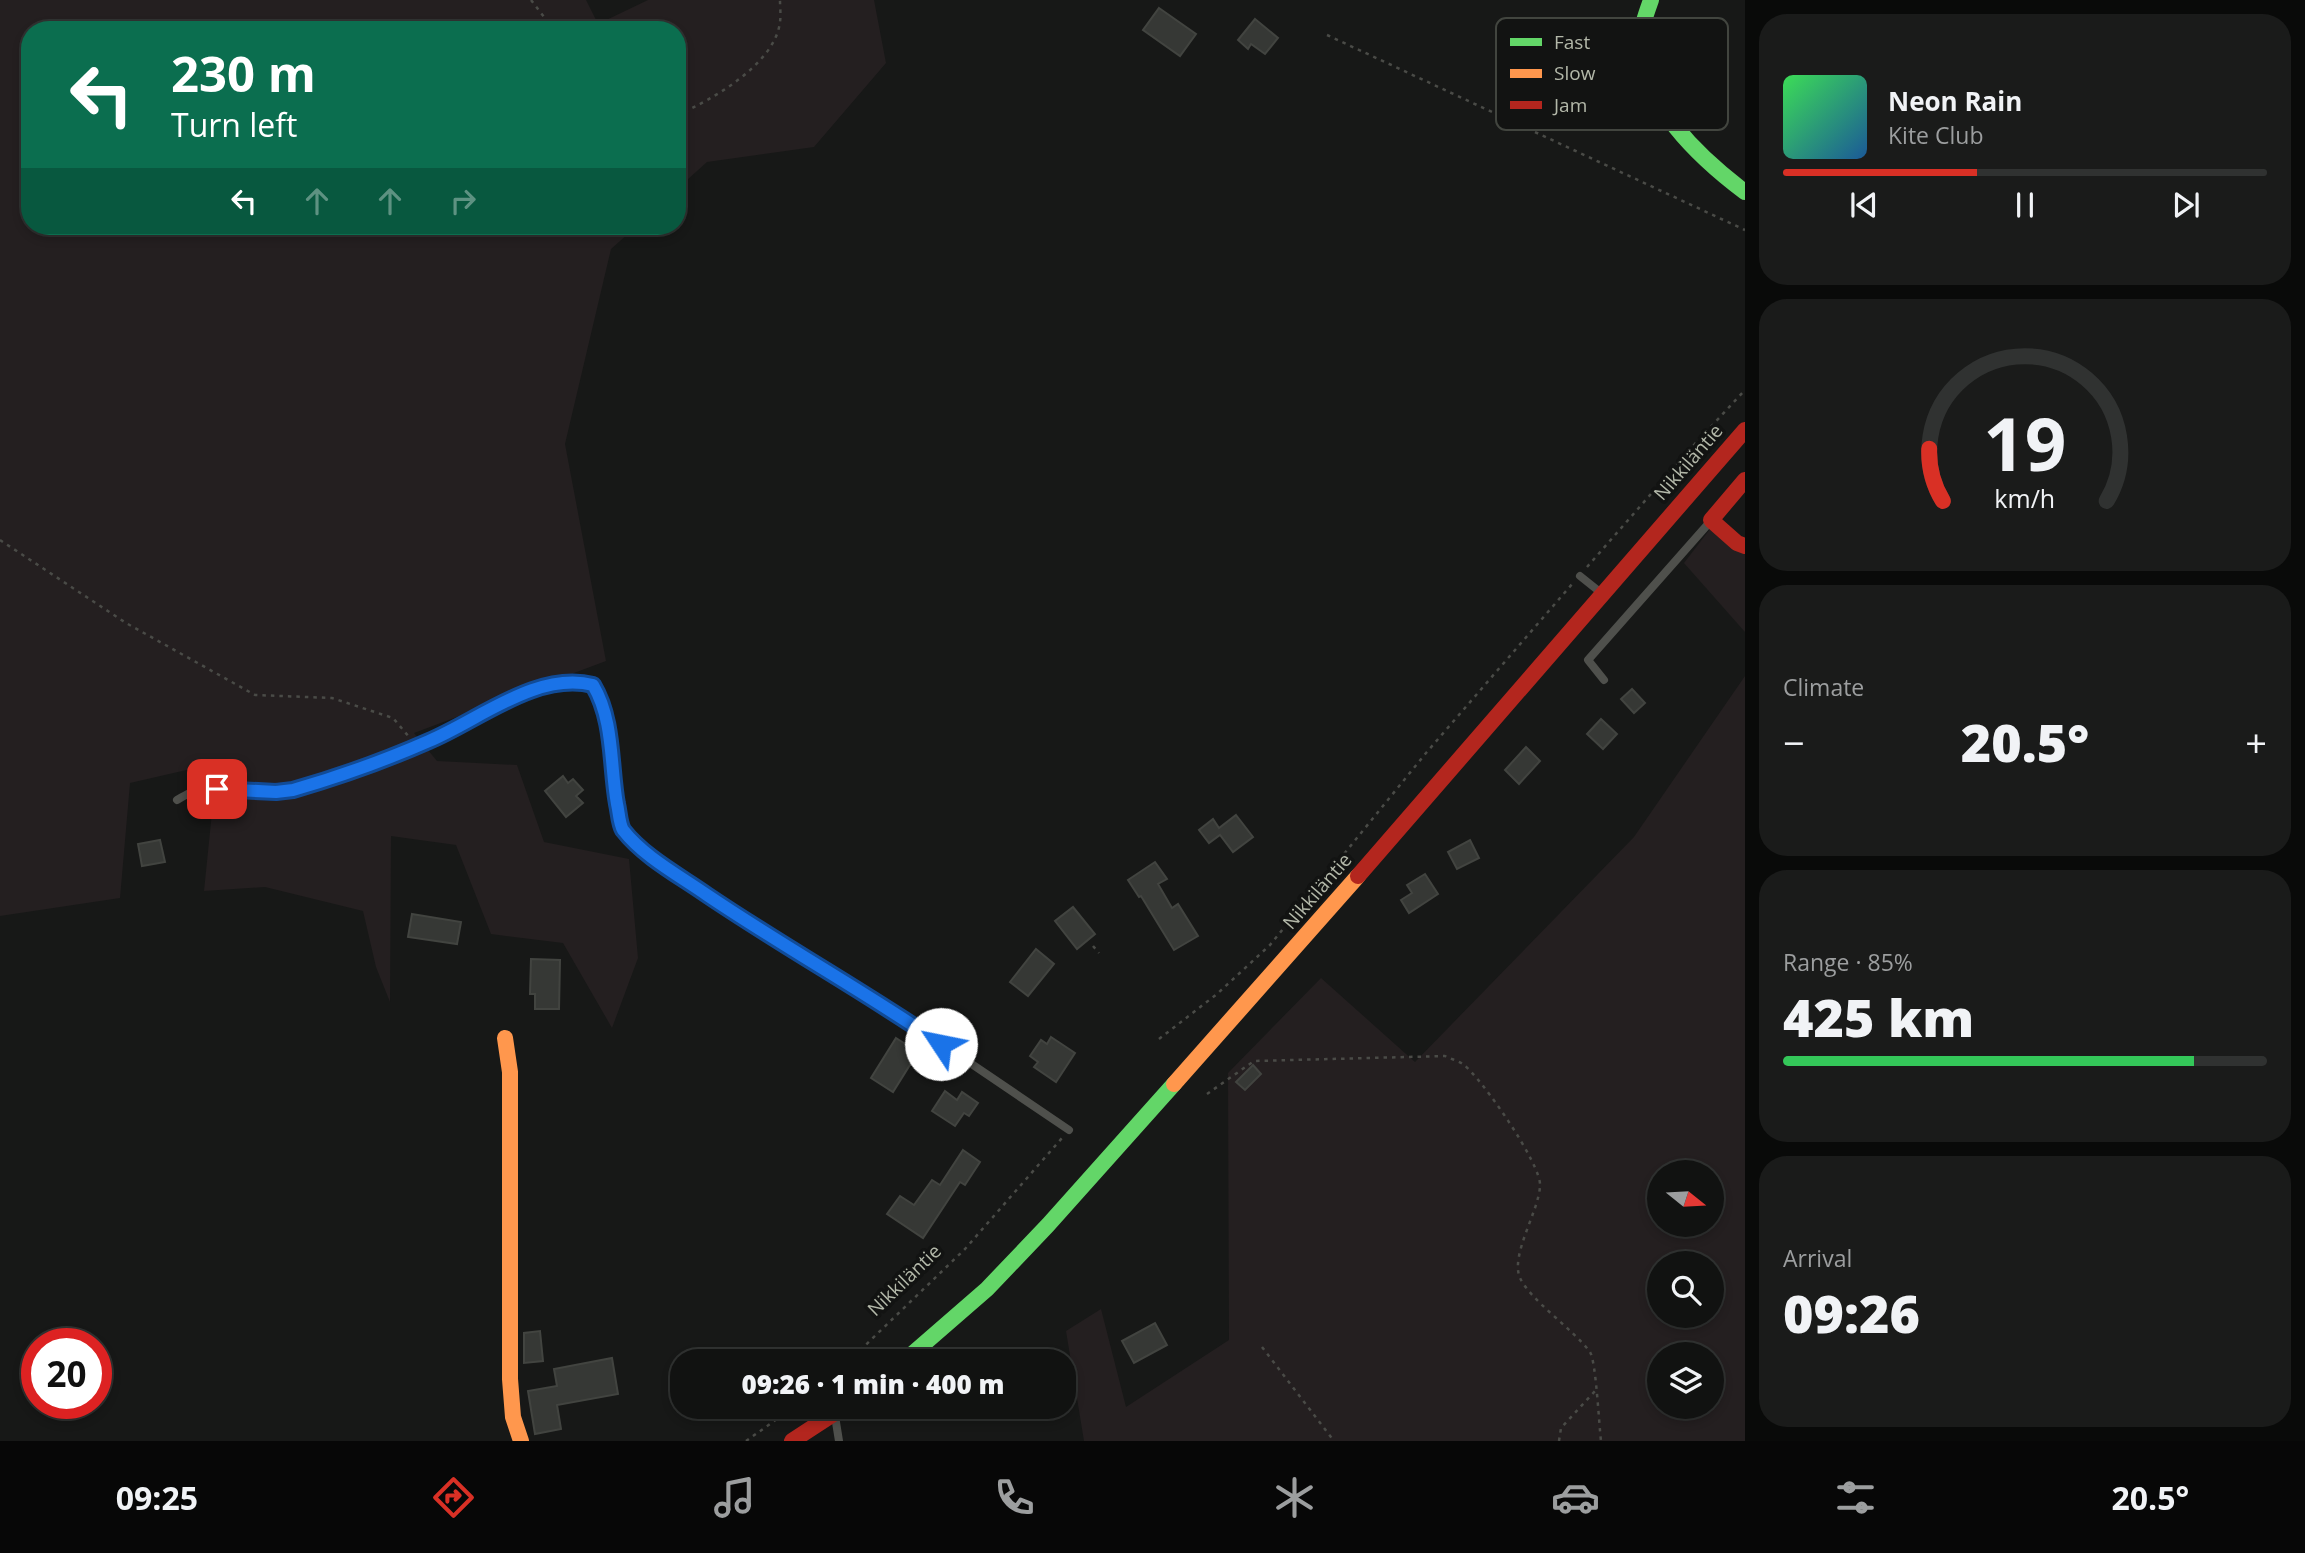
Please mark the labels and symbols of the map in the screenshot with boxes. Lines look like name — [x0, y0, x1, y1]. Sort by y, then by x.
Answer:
legend — [1496, 18, 1728, 130]
text: Fast — [1554, 29, 1590, 55]
text: Slow — [1554, 60, 1596, 86]
text: Jam — [1552, 92, 1587, 118]
street label: Nikkiläntie — [1648, 418, 1728, 506]
pin — [187, 759, 247, 819]
street label: Nikkiläntie — [1277, 847, 1357, 935]
position arrow — [904, 1007, 978, 1081]
north arrow — [1647, 1160, 1724, 1237]
street label: Nikkiläntie — [861, 1238, 947, 1322]
speed limit sign: 20 — [21, 1328, 112, 1419]

